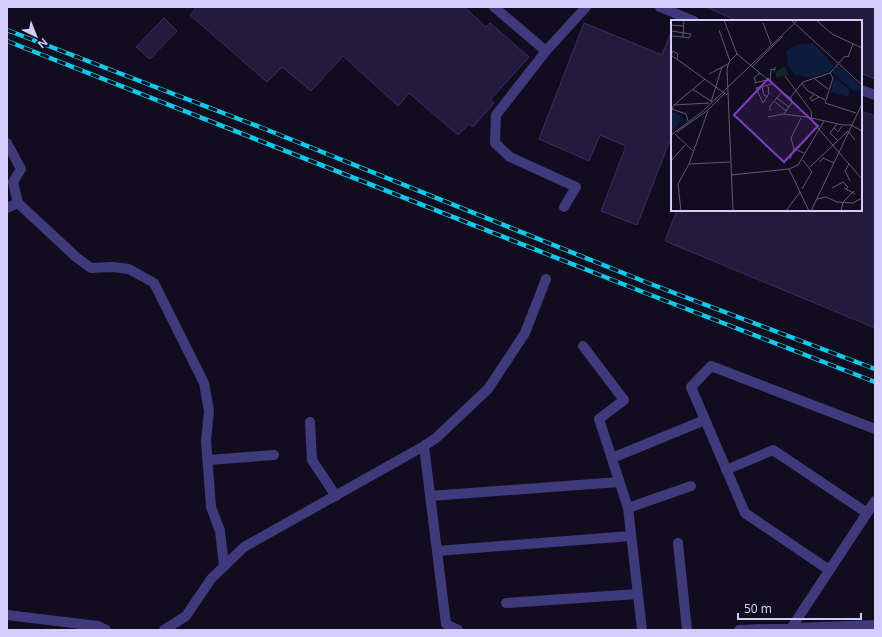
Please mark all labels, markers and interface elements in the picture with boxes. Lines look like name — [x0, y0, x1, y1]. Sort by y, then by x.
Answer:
north arrow — [16, 16, 56, 56]
inset map — [671, 20, 862, 211]
text: N — [35, 35, 52, 52]
scale bar — [738, 595, 861, 621]
text: 50 m — [744, 600, 772, 617]

